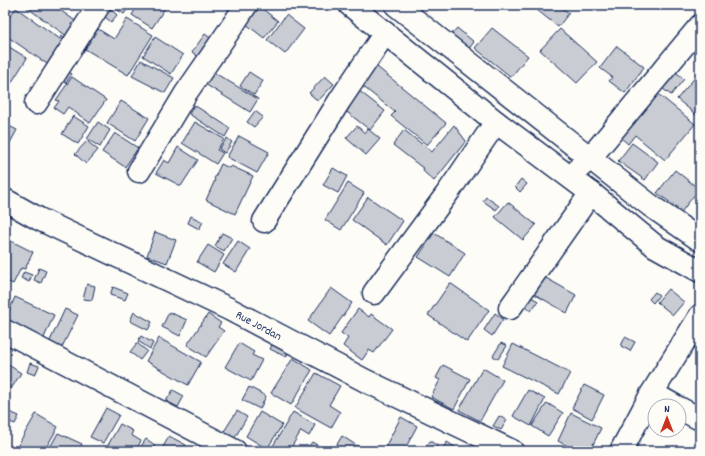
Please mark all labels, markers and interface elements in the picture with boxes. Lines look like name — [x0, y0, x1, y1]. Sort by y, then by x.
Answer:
street label: Rue Jordan — [232, 307, 285, 346]
north arrow — [647, 398, 687, 438]
text: N — [664, 402, 670, 418]

